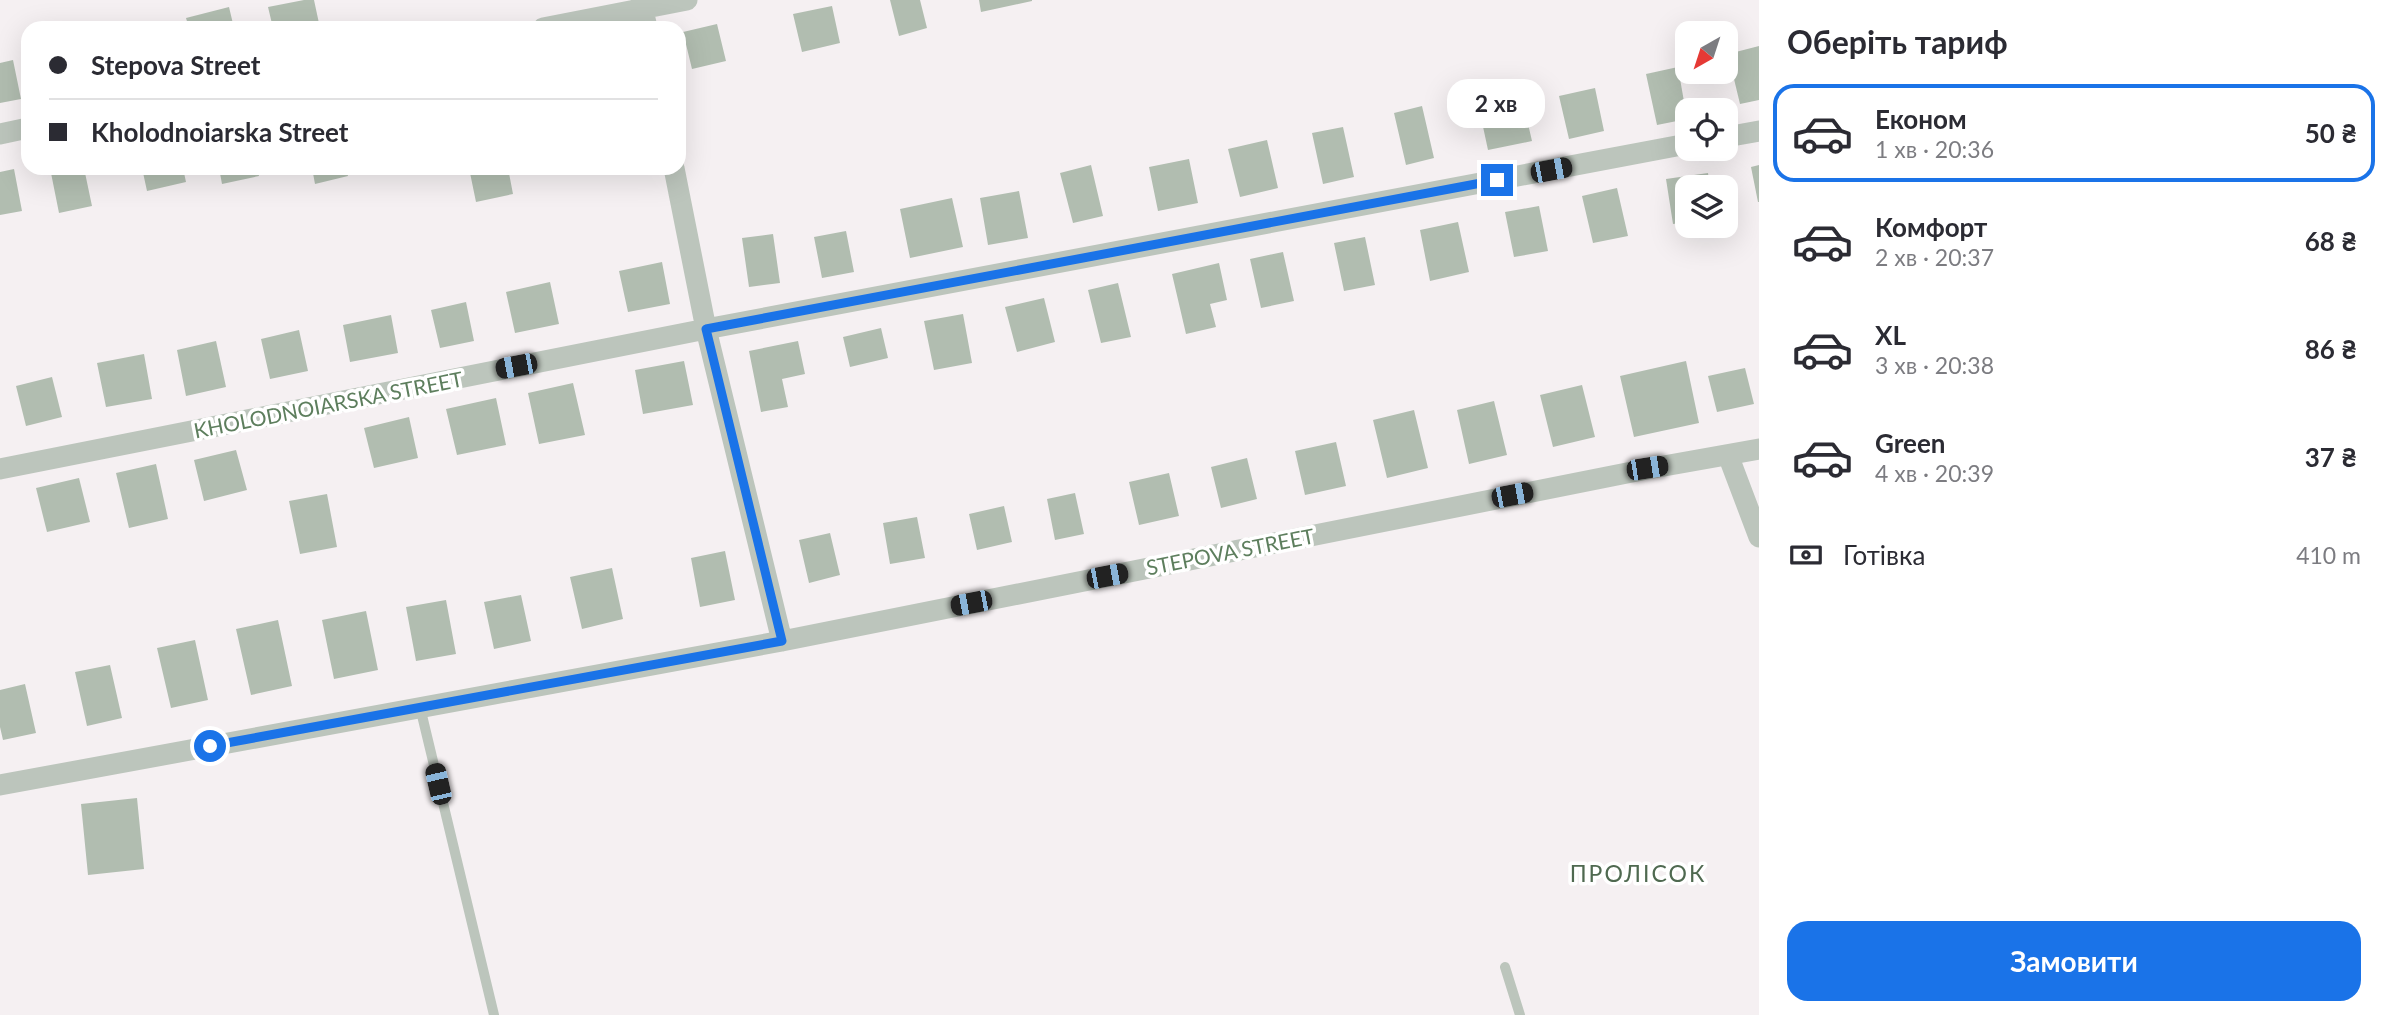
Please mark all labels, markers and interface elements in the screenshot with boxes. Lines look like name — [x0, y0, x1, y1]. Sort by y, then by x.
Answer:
north arrow — [1675, 21, 1738, 84]
map controls — [1675, 21, 1738, 238]
text: Оберіть тариф — [1787, 22, 2008, 61]
text: Stepova Street — [91, 49, 260, 81]
callout: 2 хв — [1448, 78, 1546, 128]
text: 2 хв — [1475, 89, 1517, 117]
button: locate — [1675, 98, 1738, 161]
icon: car — [1791, 102, 1854, 165]
text: Економ — [1875, 103, 1967, 135]
text: Kholodnoiarska Street — [91, 116, 348, 148]
text: 50 ₴ — [2305, 117, 2357, 149]
text: 1 хв · 20:36 — [1875, 135, 1994, 163]
car — [1529, 156, 1574, 184]
route end — [1481, 164, 1513, 196]
button: layers — [1675, 175, 1738, 238]
icon: car — [1791, 210, 1854, 273]
text: Комфорт — [1875, 211, 1987, 243]
text: 68 ₴ — [2305, 225, 2357, 257]
text: 2 хв · 20:37 — [1875, 243, 1994, 271]
icon: car — [1791, 318, 1854, 381]
text: XL — [1875, 319, 1906, 351]
text: 86 ₴ — [2305, 333, 2357, 365]
text: 3 хв · 20:38 — [1875, 351, 1994, 379]
car — [494, 352, 539, 380]
street label: KHOLODNOIARSKA STREET — [191, 366, 465, 442]
icon: car — [1791, 426, 1854, 489]
text: Green — [1875, 427, 1945, 459]
text: 37 ₴ — [2305, 441, 2357, 473]
car — [1625, 454, 1670, 482]
text: 4 хв · 20:39 — [1875, 459, 1994, 487]
car — [1490, 481, 1535, 509]
street label: STEPOVA STREET — [1144, 522, 1317, 580]
icon: cash — [1787, 536, 1825, 574]
text: Готівка — [1843, 539, 1925, 571]
text: 410 m — [2296, 541, 2361, 569]
car — [1085, 562, 1130, 590]
car — [949, 589, 994, 617]
route start — [194, 730, 226, 762]
car — [424, 761, 453, 807]
district label: ПРОЛІСОК — [1570, 859, 1706, 887]
button: Замовити — [1787, 921, 2361, 1001]

